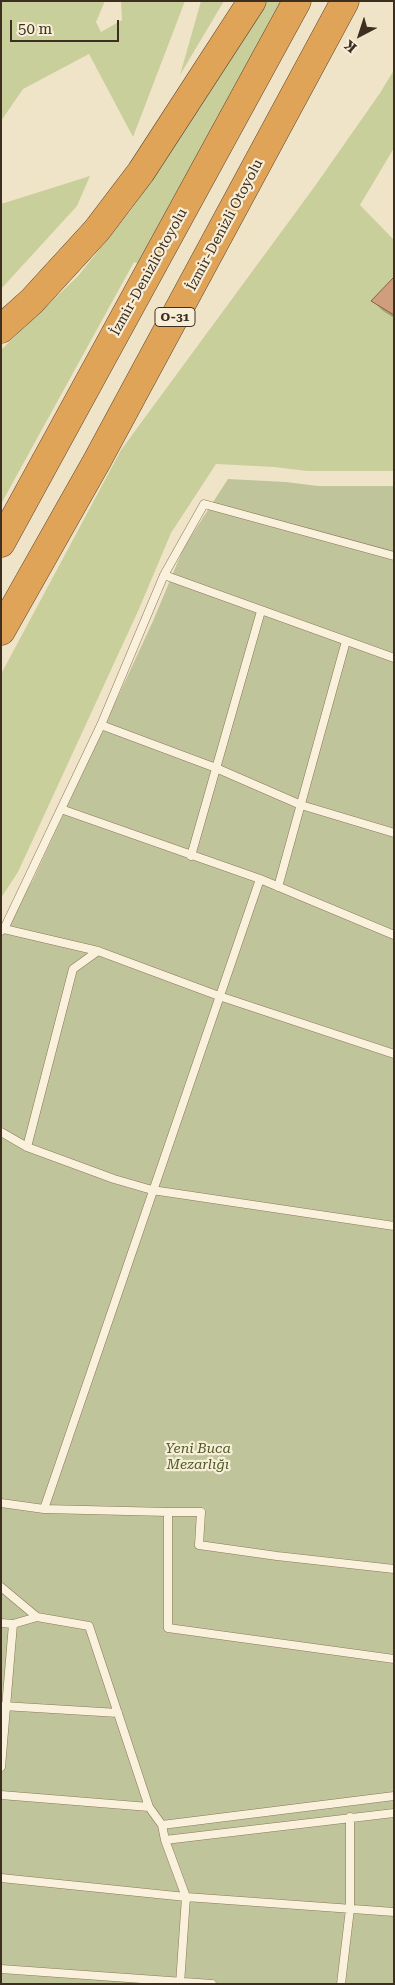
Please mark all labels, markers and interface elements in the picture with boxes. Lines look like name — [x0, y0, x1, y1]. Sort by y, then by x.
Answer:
scale bar — [12, 10, 121, 42]
north arrow — [335, 10, 385, 60]
text: 50 m — [18, 20, 52, 38]
text: K — [341, 37, 360, 56]
street label: İzmir-Denizli Otoyolu — [183, 156, 267, 294]
street label: İzmir-DenizliOtoyolu — [107, 205, 191, 339]
road number: O-31 — [155, 308, 195, 326]
park label: Yeni Buca Mezarlığı — [165, 1441, 231, 1474]

